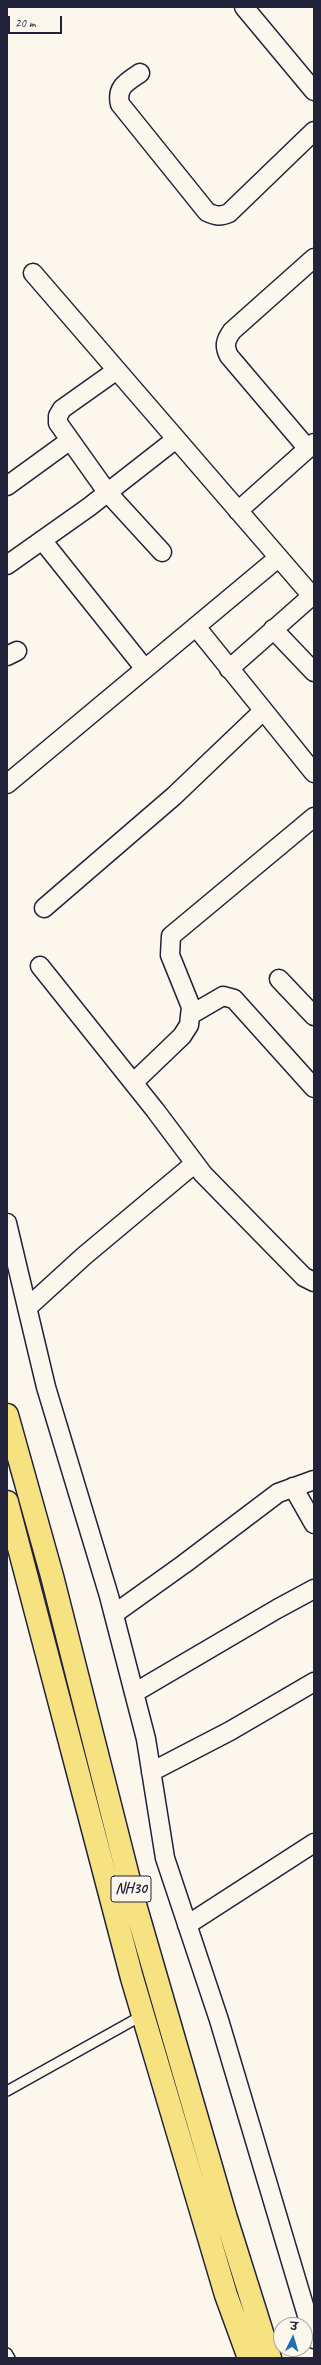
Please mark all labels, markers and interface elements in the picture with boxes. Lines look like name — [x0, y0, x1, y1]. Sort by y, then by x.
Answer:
scale bar — [10, 8, 64, 34]
text: 20 m — [15, 15, 35, 31]
road number: NH30 — [111, 1876, 151, 1902]
north arrow — [273, 2317, 313, 2357]
text: उ — [290, 2319, 298, 2333]

